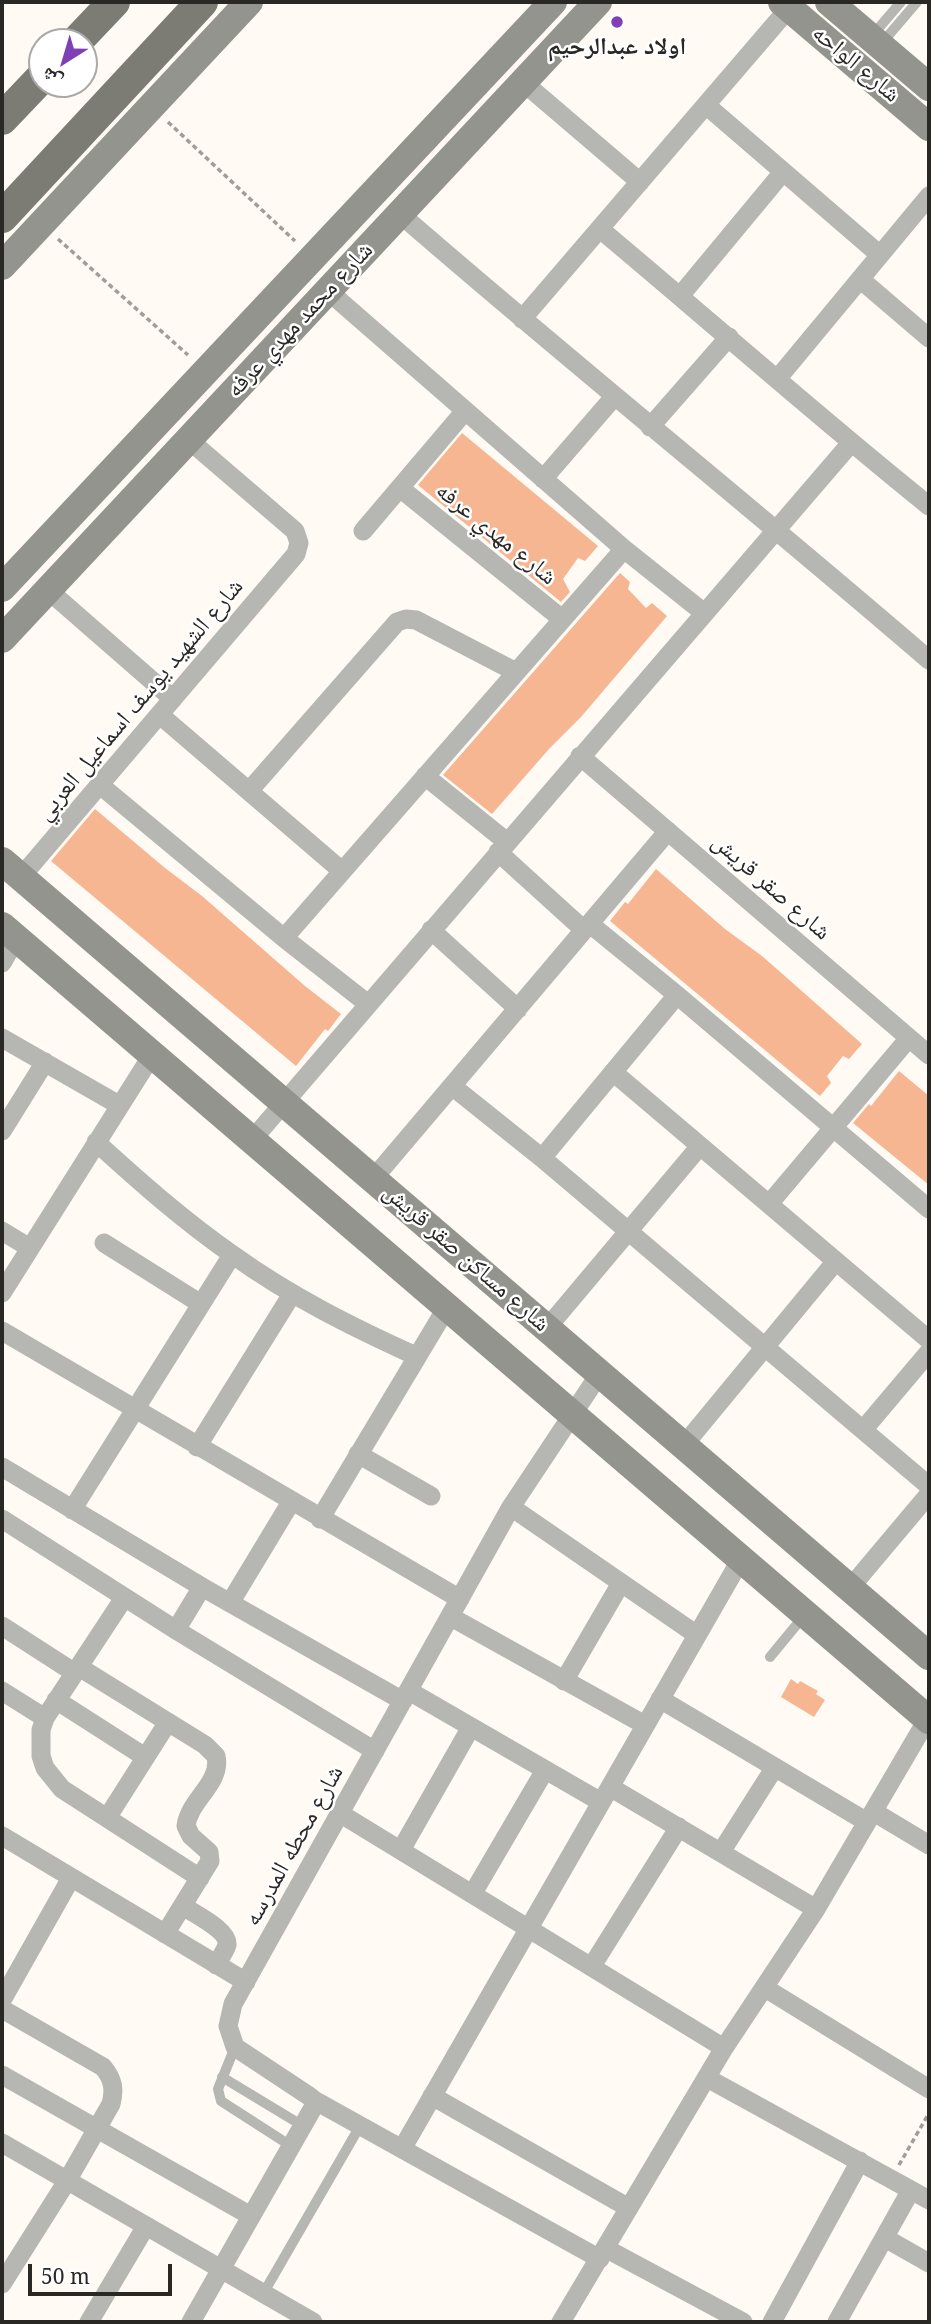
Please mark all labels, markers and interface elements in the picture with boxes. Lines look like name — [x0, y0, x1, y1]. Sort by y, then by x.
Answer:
marker: اولاد عبدالرحيم — [609, 14, 625, 30]
street label: شارع الواحه — [806, 19, 906, 109]
north arrow — [28, 28, 98, 98]
place label: اولاد عبدالرحيم — [548, 33, 686, 61]
text: ش — [36, 62, 67, 95]
street label: شارع محمد مهدي عرفه — [221, 236, 379, 404]
street label: شارع مهدي عرفه — [430, 477, 562, 591]
street label: شارع الشهيد يوسف اسماعيل العربي — [30, 573, 250, 827]
street label: شارع صقر قريش — [706, 827, 836, 947]
street label: شارع مساكن صقر قريش — [377, 1178, 555, 1338]
street label: شارع محطه المدرسه — [238, 1761, 350, 1931]
scale bar — [32, 2250, 175, 2294]
text: 50 m — [41, 2262, 90, 2290]

